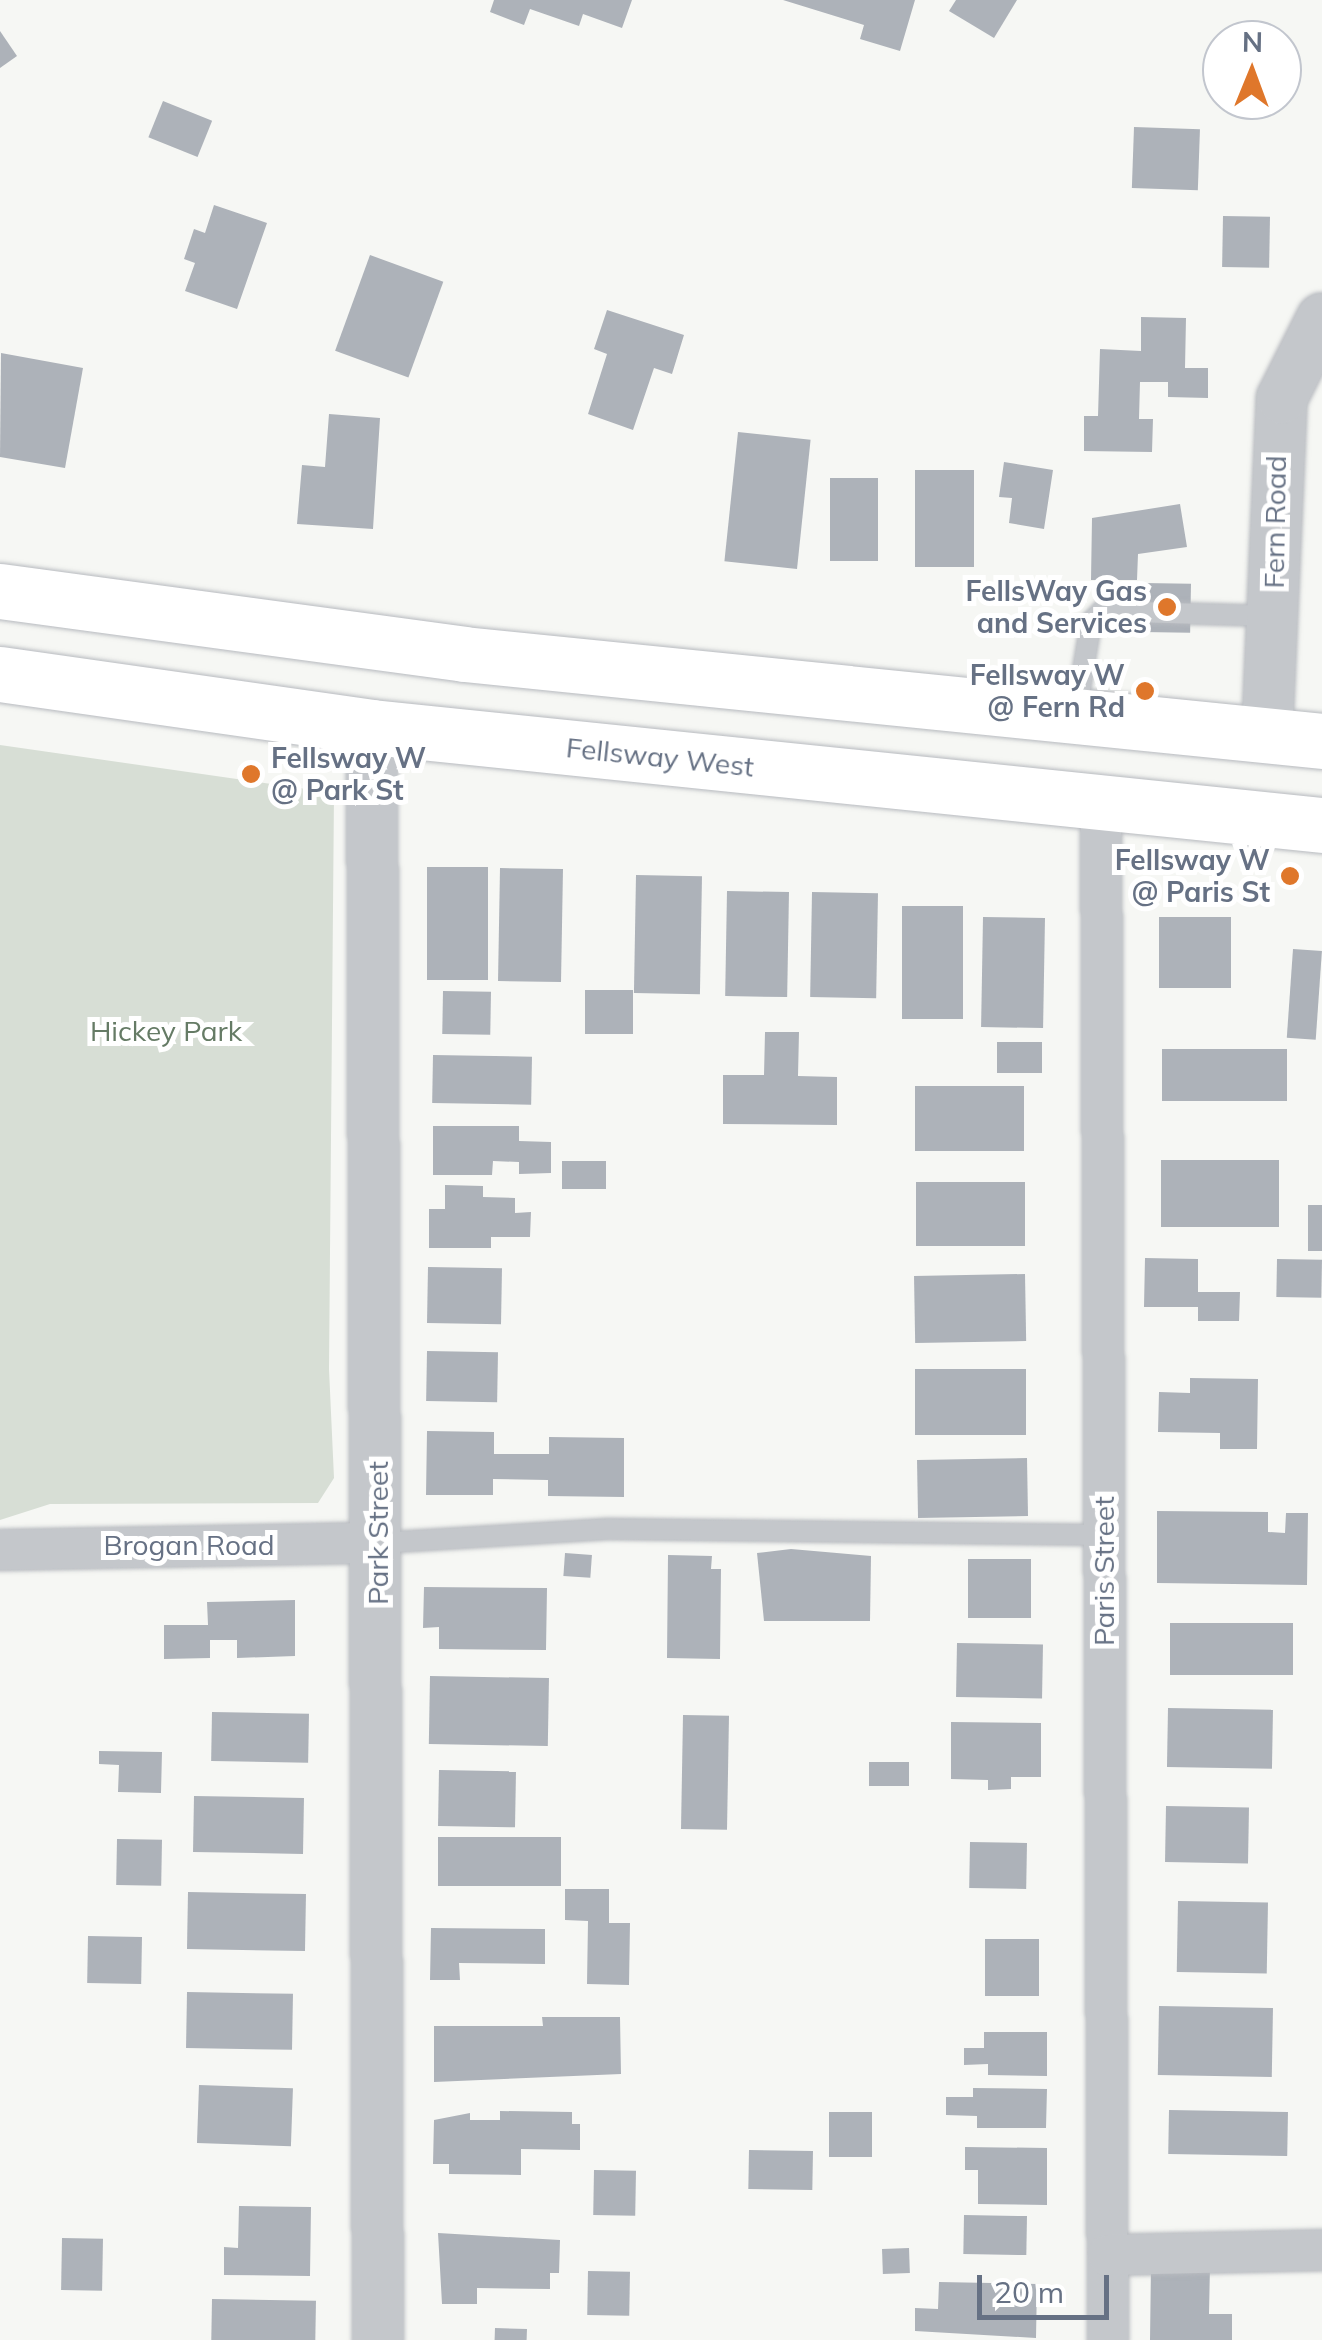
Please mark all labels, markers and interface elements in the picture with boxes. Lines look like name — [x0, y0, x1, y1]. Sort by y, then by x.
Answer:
north arrow — [1202, 20, 1302, 120]
text: N — [1242, 24, 1263, 59]
street label: Fern Road — [1257, 455, 1293, 589]
place label: FellsWay Gas and Services — [966, 574, 1147, 640]
marker: FellsWay Gas and Services — [1156, 596, 1178, 618]
place label: Fellsway W @ Fern Rd — [970, 658, 1125, 724]
marker: Fellsway W @ Fern Rd — [1134, 680, 1156, 702]
street label: Fellsway West — [564, 730, 756, 784]
place label: Fellsway W @ Park St — [271, 741, 426, 807]
marker: Fellsway W @ Park St — [240, 763, 262, 785]
place label: Fellsway W @ Paris St — [1115, 843, 1270, 909]
marker: Fellsway W @ Paris St — [1279, 865, 1301, 887]
park label: Hickey Park — [90, 1014, 242, 1048]
street label: Park Street — [361, 1461, 395, 1605]
street label: Paris Street — [1087, 1496, 1121, 1646]
street label: Brogan Road — [103, 1528, 275, 1562]
scale bar — [982, 2255, 1114, 2317]
text: 20 m — [994, 2273, 1064, 2311]

